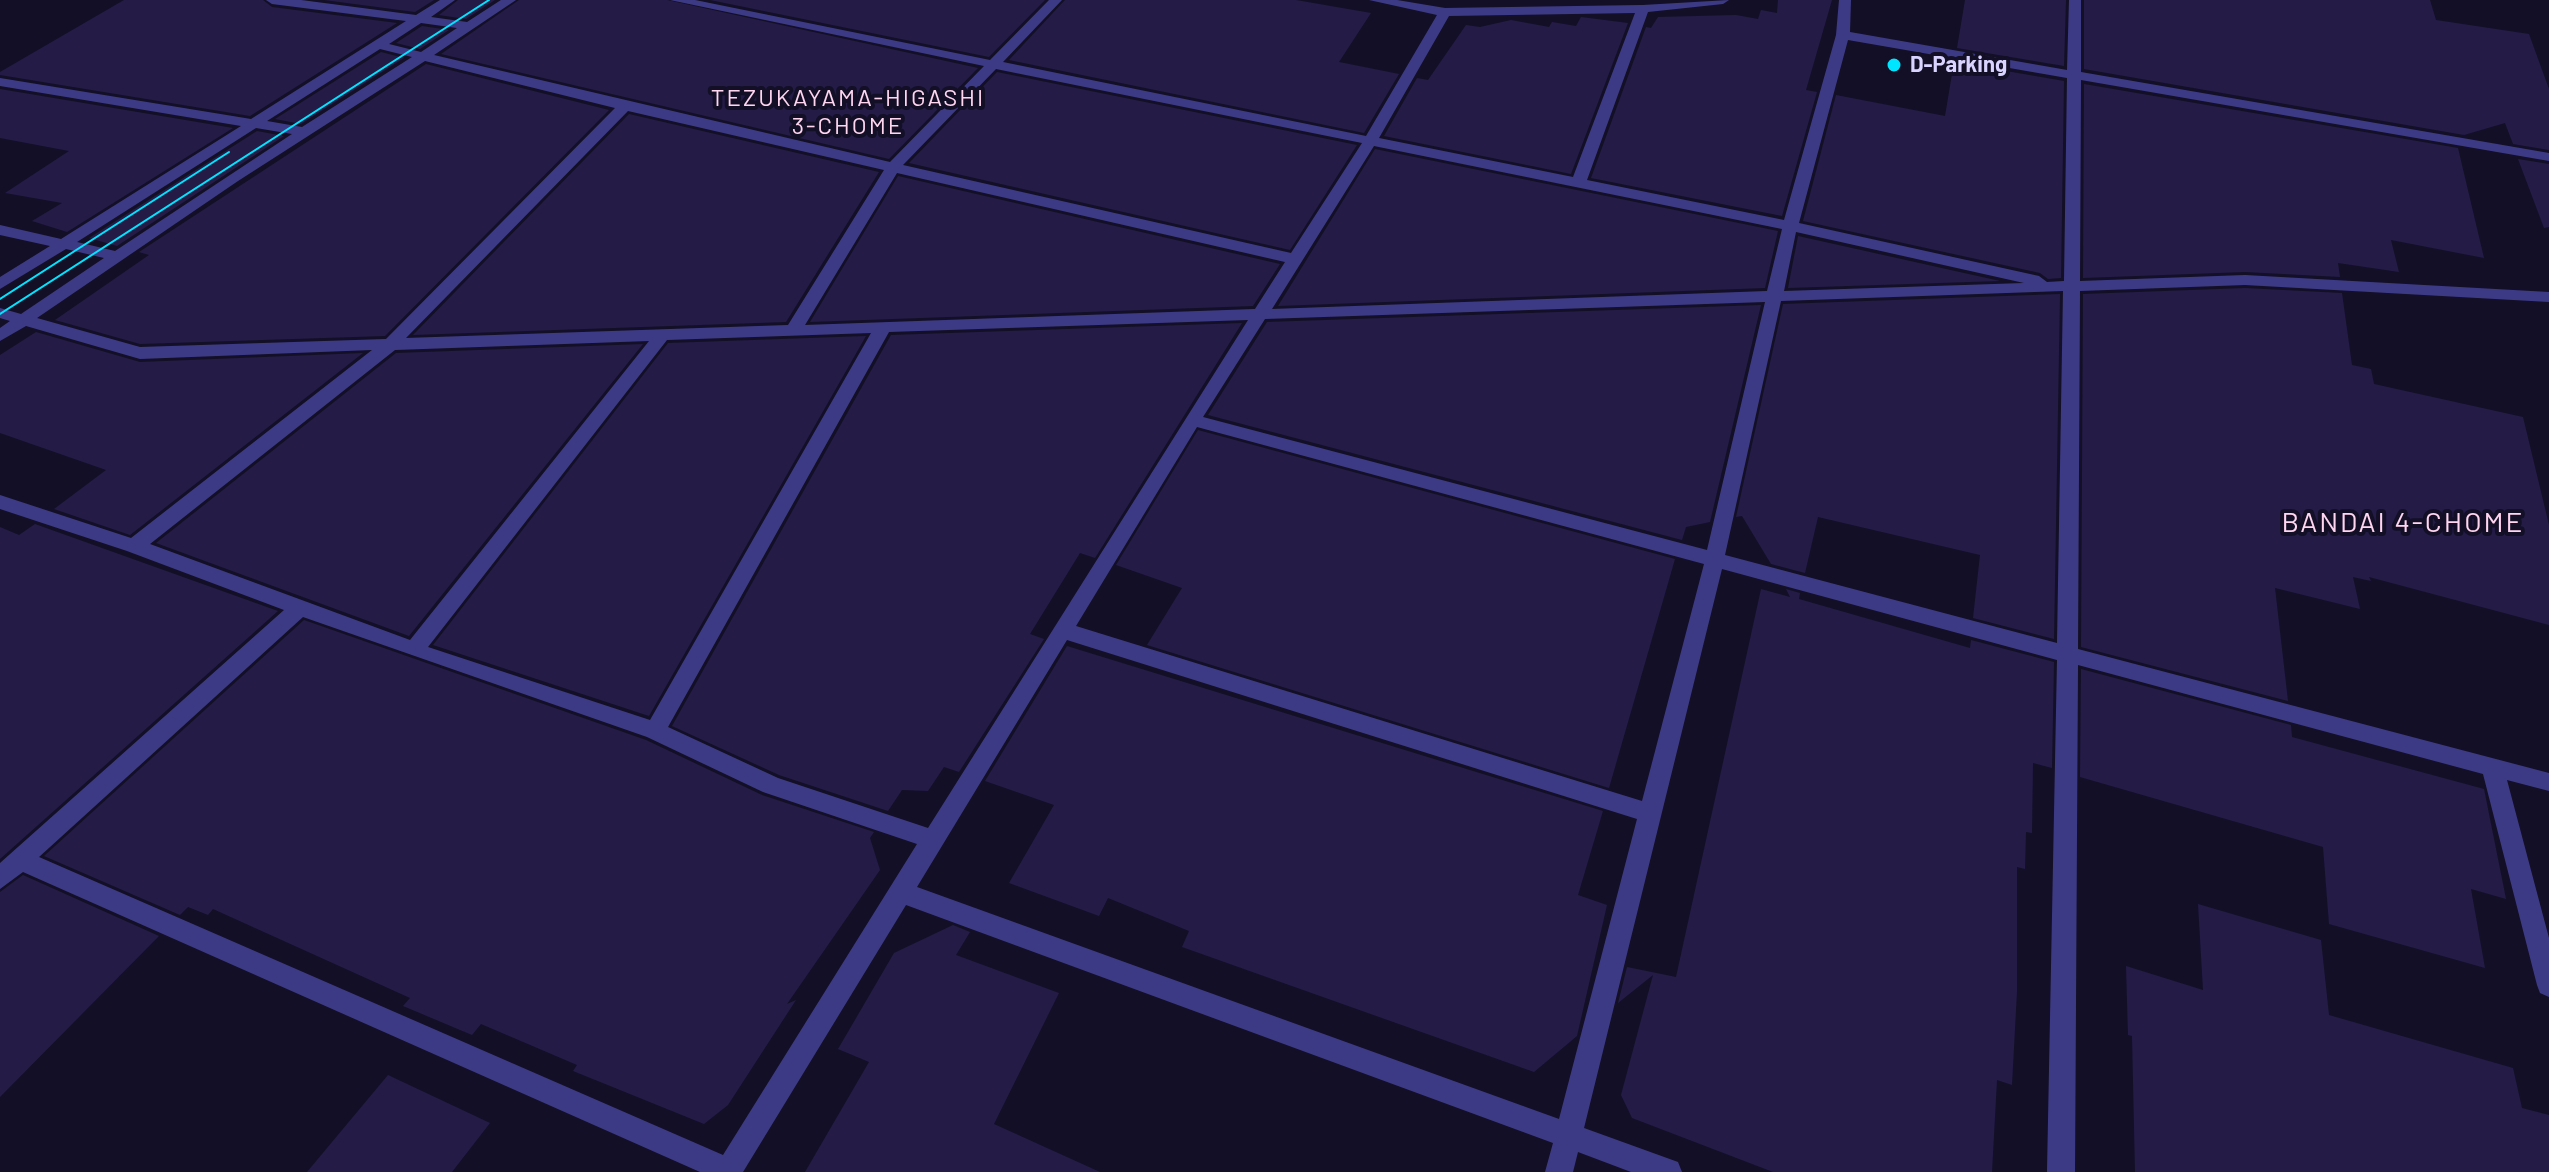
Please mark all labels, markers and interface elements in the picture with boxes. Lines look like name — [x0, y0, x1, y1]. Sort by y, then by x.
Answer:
place label: D-Parking — [1910, 52, 2007, 78]
marker: D-Parking — [1885, 56, 1903, 74]
district label: TEZUKAYAMA-HIGASHI 3-CHOME — [711, 84, 985, 140]
district label: BANDAI 4-CHOME — [2281, 506, 2525, 540]

